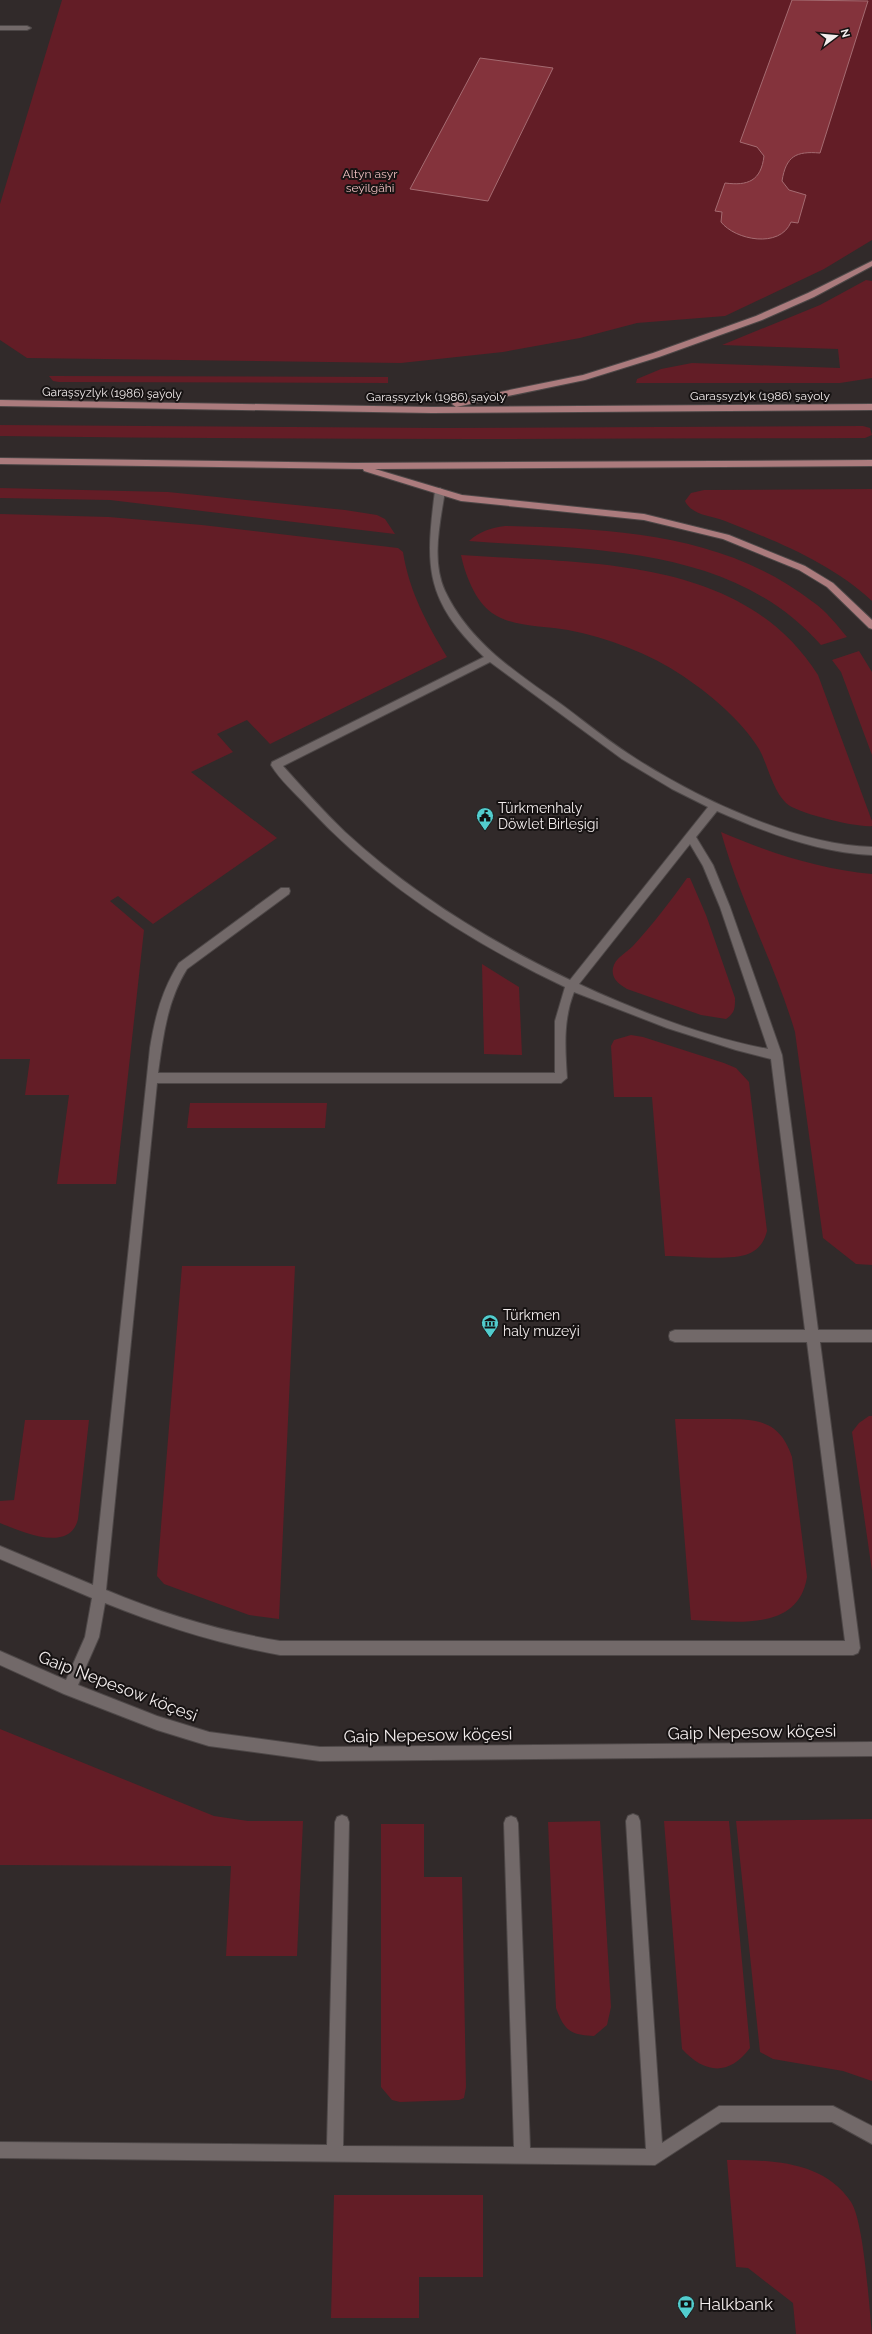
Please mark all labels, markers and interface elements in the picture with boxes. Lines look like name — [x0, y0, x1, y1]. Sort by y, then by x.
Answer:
north arrow — [816, 16, 856, 56]
text: N — [838, 28, 853, 39]
park label: Altyn asyr seýilgähi — [343, 167, 398, 195]
street label: Garaşsyzlyk (1986) şaýoly — [42, 385, 183, 401]
street label: Garaşsyzlyk (1986) şaýoly — [690, 389, 830, 403]
street label: Garaşsyzlyk (1986) şaýoly — [366, 390, 506, 404]
place label: Türkmenhaly Döwlet Birleşigi — [498, 800, 599, 832]
public building icon: Türkmenhaly Döwlet Birleşigi — [475, 806, 495, 831]
place label: Türkmen haly muzeýi — [503, 1307, 580, 1339]
museum icon: Türkmen haly muzeýi — [480, 1313, 500, 1338]
street label: Gaip Nepesow köçesi — [36, 1646, 200, 1726]
street label: Gaip Nepesow köçesi — [667, 1721, 837, 1743]
street label: Gaip Nepesow köçesi — [343, 1724, 513, 1746]
bank icon: Halkbank — [676, 2294, 696, 2319]
place label: Halkbank — [699, 2294, 773, 2314]

